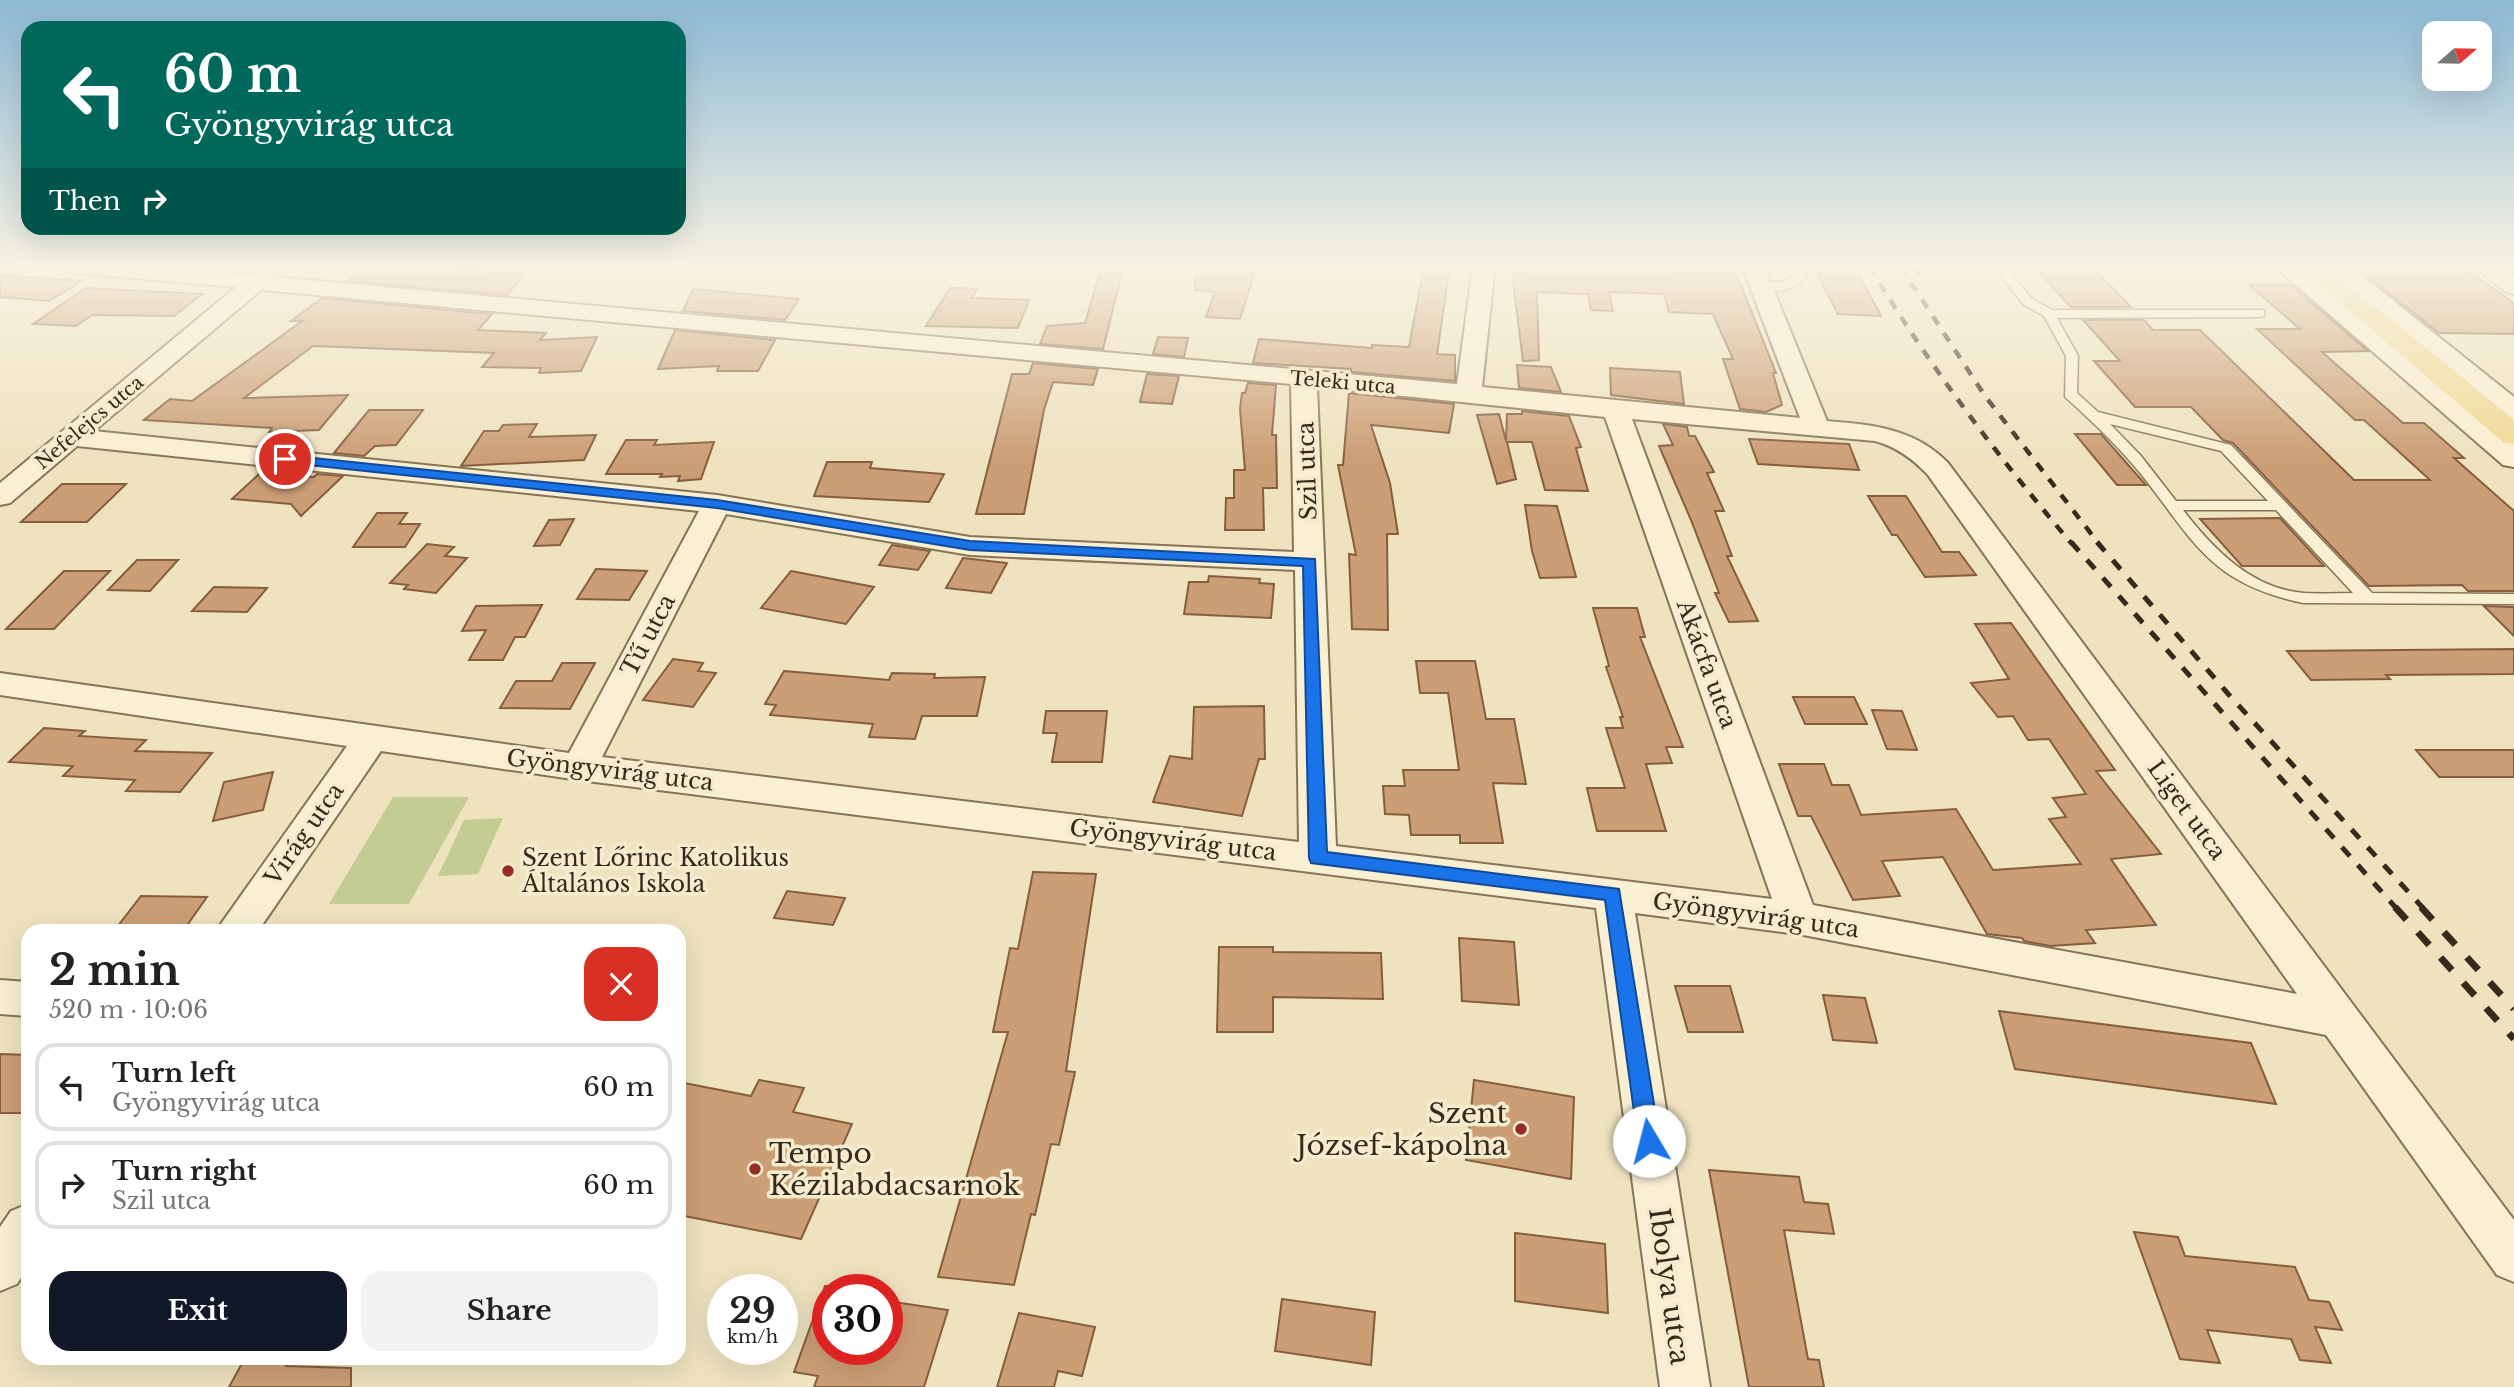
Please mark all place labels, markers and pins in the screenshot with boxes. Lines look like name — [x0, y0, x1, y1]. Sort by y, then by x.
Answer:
pin — [255, 429, 315, 489]
place label: Szent Lőrinc Katolikus Általános Iskola — [521, 844, 789, 898]
marker: Szent Lőrinc Katolikus Általános Iskola — [500, 863, 516, 879]
place label: Szent József-kápolna — [1292, 1096, 1507, 1163]
marker: Szent József-kápolna — [1513, 1121, 1529, 1137]
place label: Tempo Kézilabdacsarnok — [769, 1136, 1021, 1203]
marker: Tempo Kézilabdacsarnok — [747, 1161, 763, 1177]

